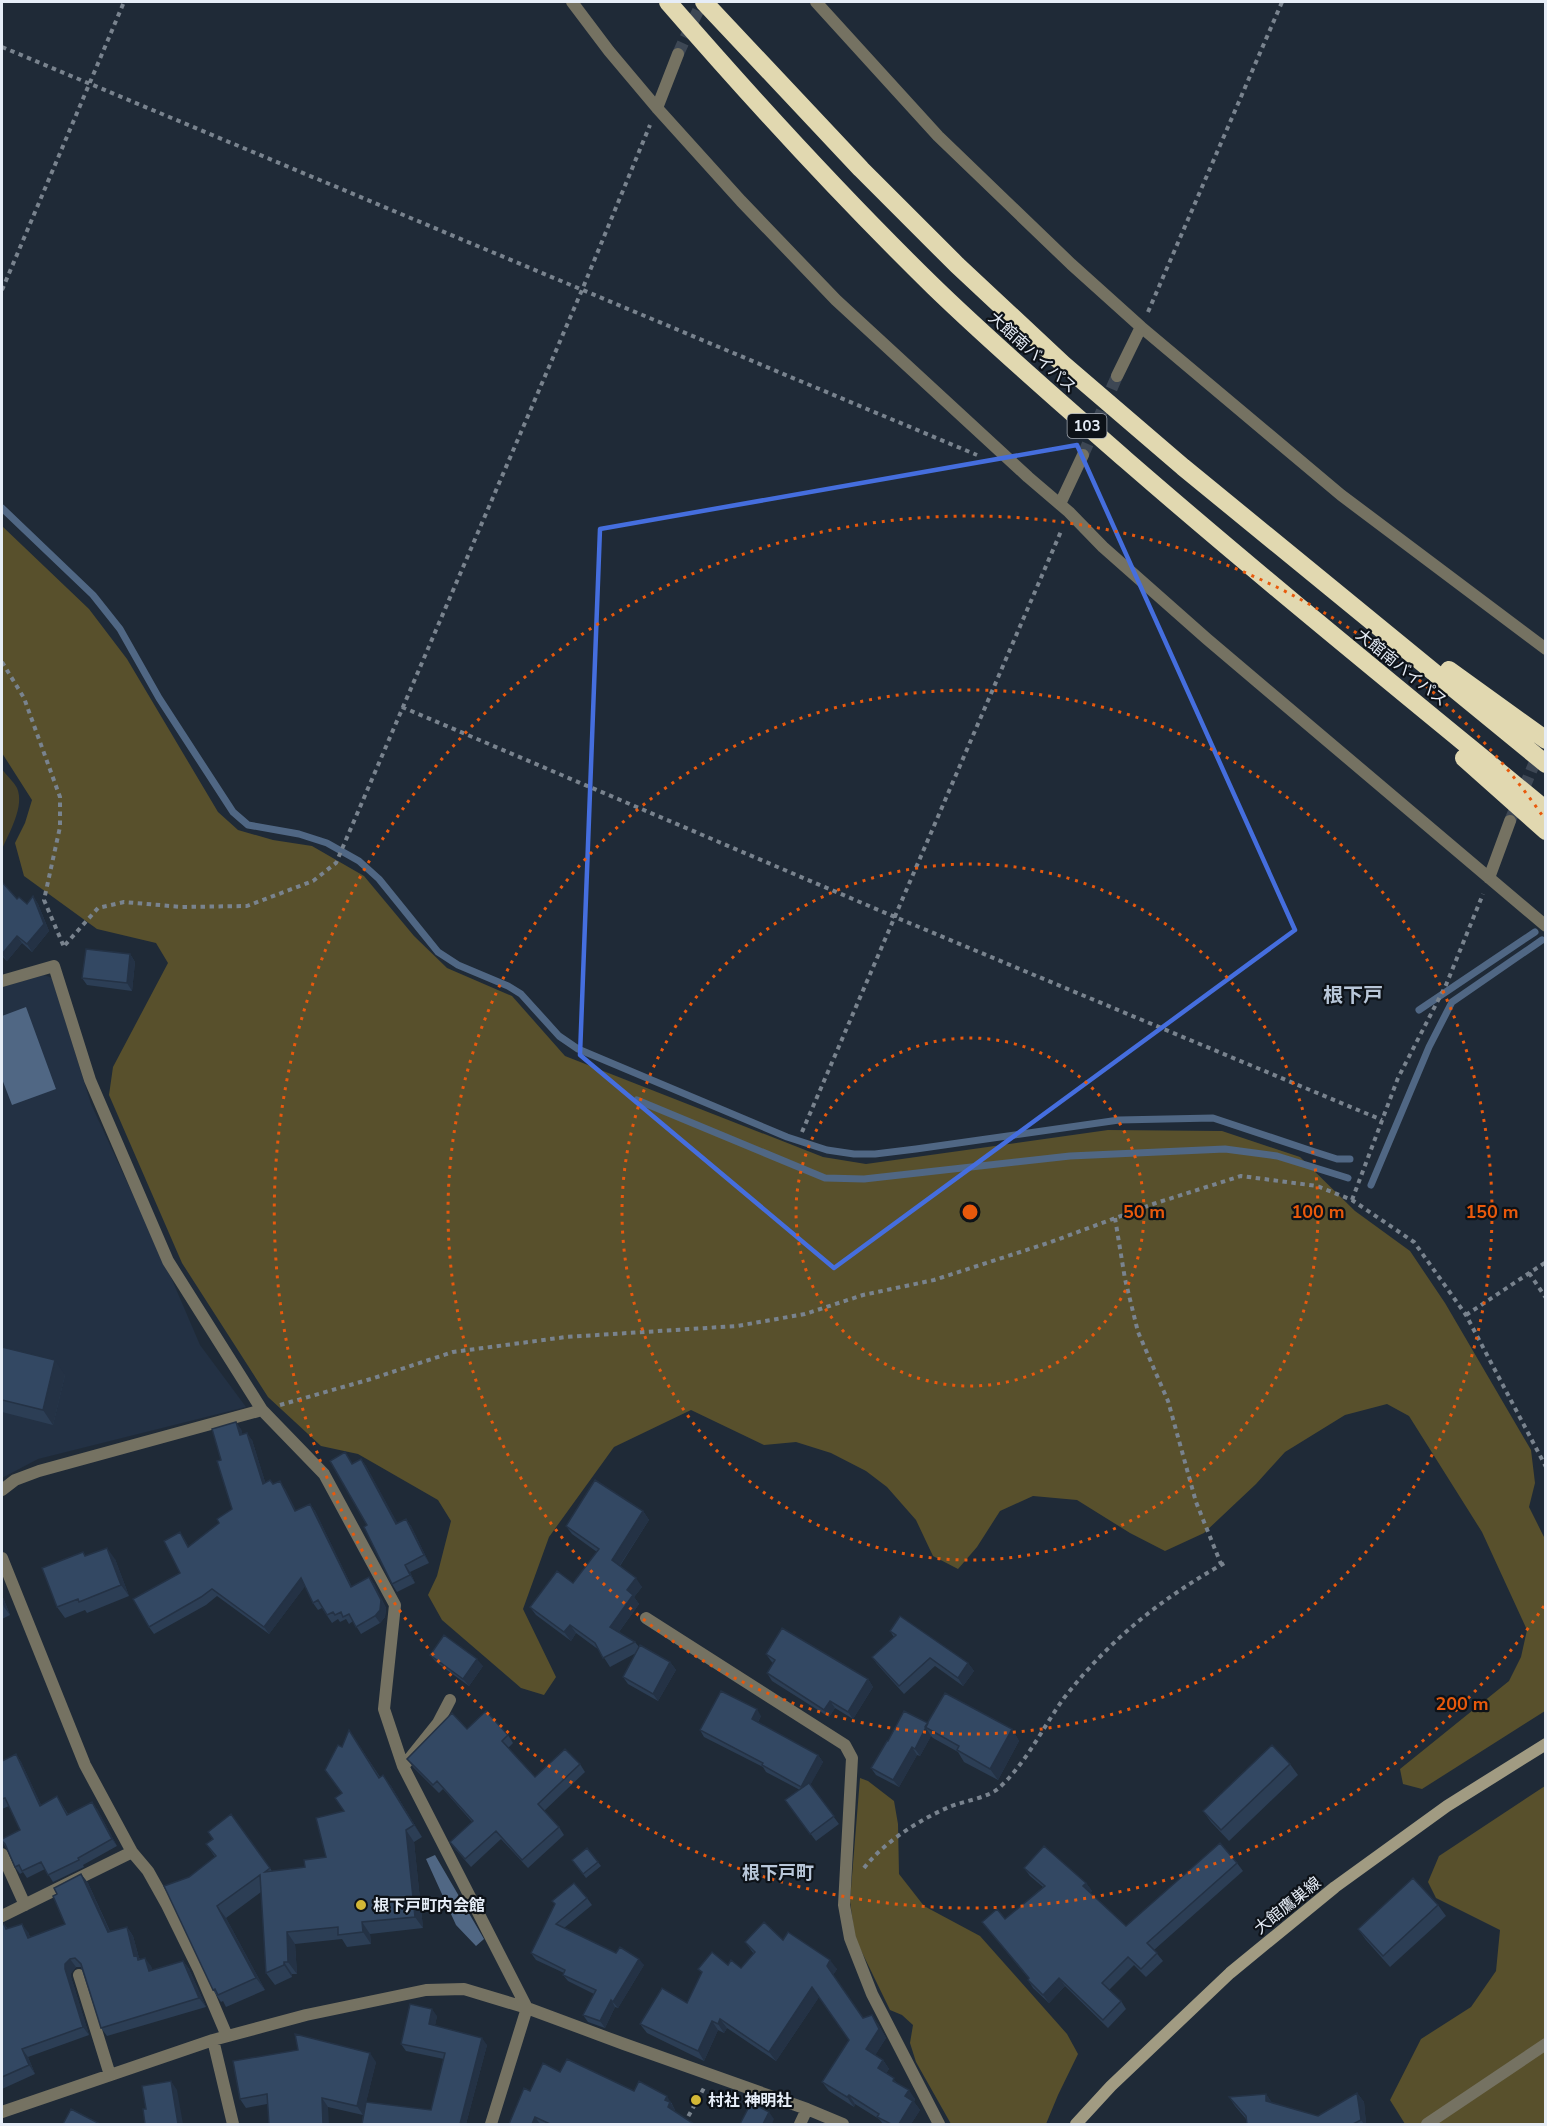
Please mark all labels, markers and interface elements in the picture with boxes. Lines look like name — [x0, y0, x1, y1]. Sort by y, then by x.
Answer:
street label: 大館南バイパス — [983, 307, 1081, 398]
road number: 103 — [1068, 414, 1106, 438]
street label: 大館南バイパス — [1351, 624, 1452, 711]
district label: 根下戸 — [1323, 982, 1383, 1009]
text: 50 m — [1123, 1200, 1165, 1224]
text: 100 m — [1291, 1200, 1345, 1224]
text: 150 m — [1465, 1200, 1519, 1224]
centre of rings — [960, 1202, 980, 1222]
text: 200 m — [1435, 1692, 1489, 1716]
district label: 根下戸町 — [742, 1861, 814, 1885]
street label: 大館鷹巣線 — [1250, 1872, 1326, 1940]
place label: 根下戸町内会館 — [373, 1895, 485, 1917]
marker: 根下戸町内会館 — [354, 1898, 368, 1912]
place label: 村社 神明社 — [708, 2090, 792, 2112]
marker: 村社 神明社 — [689, 2093, 703, 2107]

